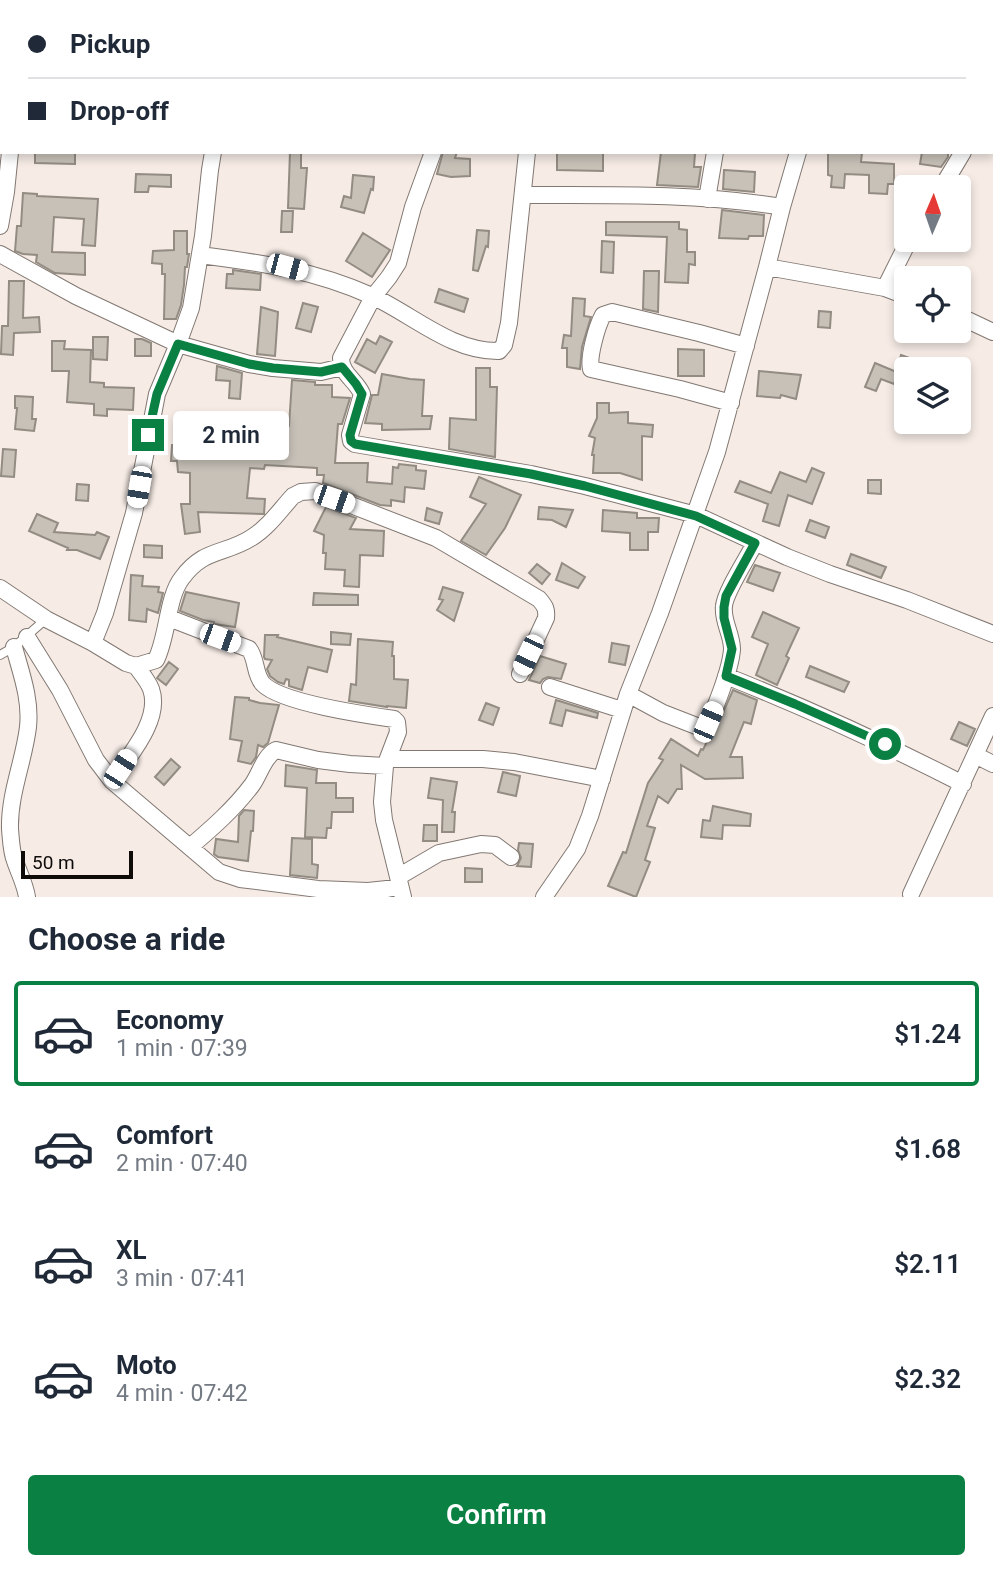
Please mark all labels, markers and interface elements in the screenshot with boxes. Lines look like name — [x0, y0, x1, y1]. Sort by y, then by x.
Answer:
text: Pickup — [70, 29, 150, 59]
text: Drop-off — [70, 96, 169, 126]
north arrow — [894, 175, 971, 252]
map controls — [894, 175, 971, 434]
car — [264, 251, 311, 283]
button: locate — [894, 266, 971, 343]
button: layers — [894, 357, 971, 434]
callout: 2 min — [172, 410, 288, 460]
route end — [132, 419, 164, 451]
text: 2 min — [202, 422, 260, 449]
car — [126, 464, 153, 510]
car — [311, 482, 358, 516]
car — [197, 621, 244, 655]
car — [510, 632, 547, 678]
car — [691, 699, 726, 745]
route start — [869, 728, 901, 760]
car — [100, 746, 141, 792]
scale bar — [21, 848, 133, 880]
text: 50 m — [32, 851, 75, 874]
text: Choose a ride — [28, 920, 225, 958]
icon: car — [32, 1002, 95, 1065]
text: Economy — [116, 1005, 223, 1035]
text: $1.24 — [894, 1019, 961, 1049]
text: 1 min · 07:39 — [116, 1035, 248, 1062]
icon: car — [32, 1117, 95, 1180]
text: Comfort — [116, 1120, 213, 1150]
text: $1.68 — [894, 1134, 961, 1164]
text: 2 min · 07:40 — [116, 1150, 248, 1177]
icon: car — [32, 1232, 95, 1295]
text: XL — [116, 1235, 147, 1265]
text: $2.11 — [894, 1249, 961, 1279]
text: 3 min · 07:41 — [116, 1265, 248, 1292]
icon: car — [32, 1347, 95, 1410]
text: Moto — [116, 1350, 177, 1380]
text: $2.32 — [894, 1364, 961, 1394]
text: 4 min · 07:42 — [116, 1380, 248, 1407]
button: Confirm — [28, 1475, 965, 1555]

